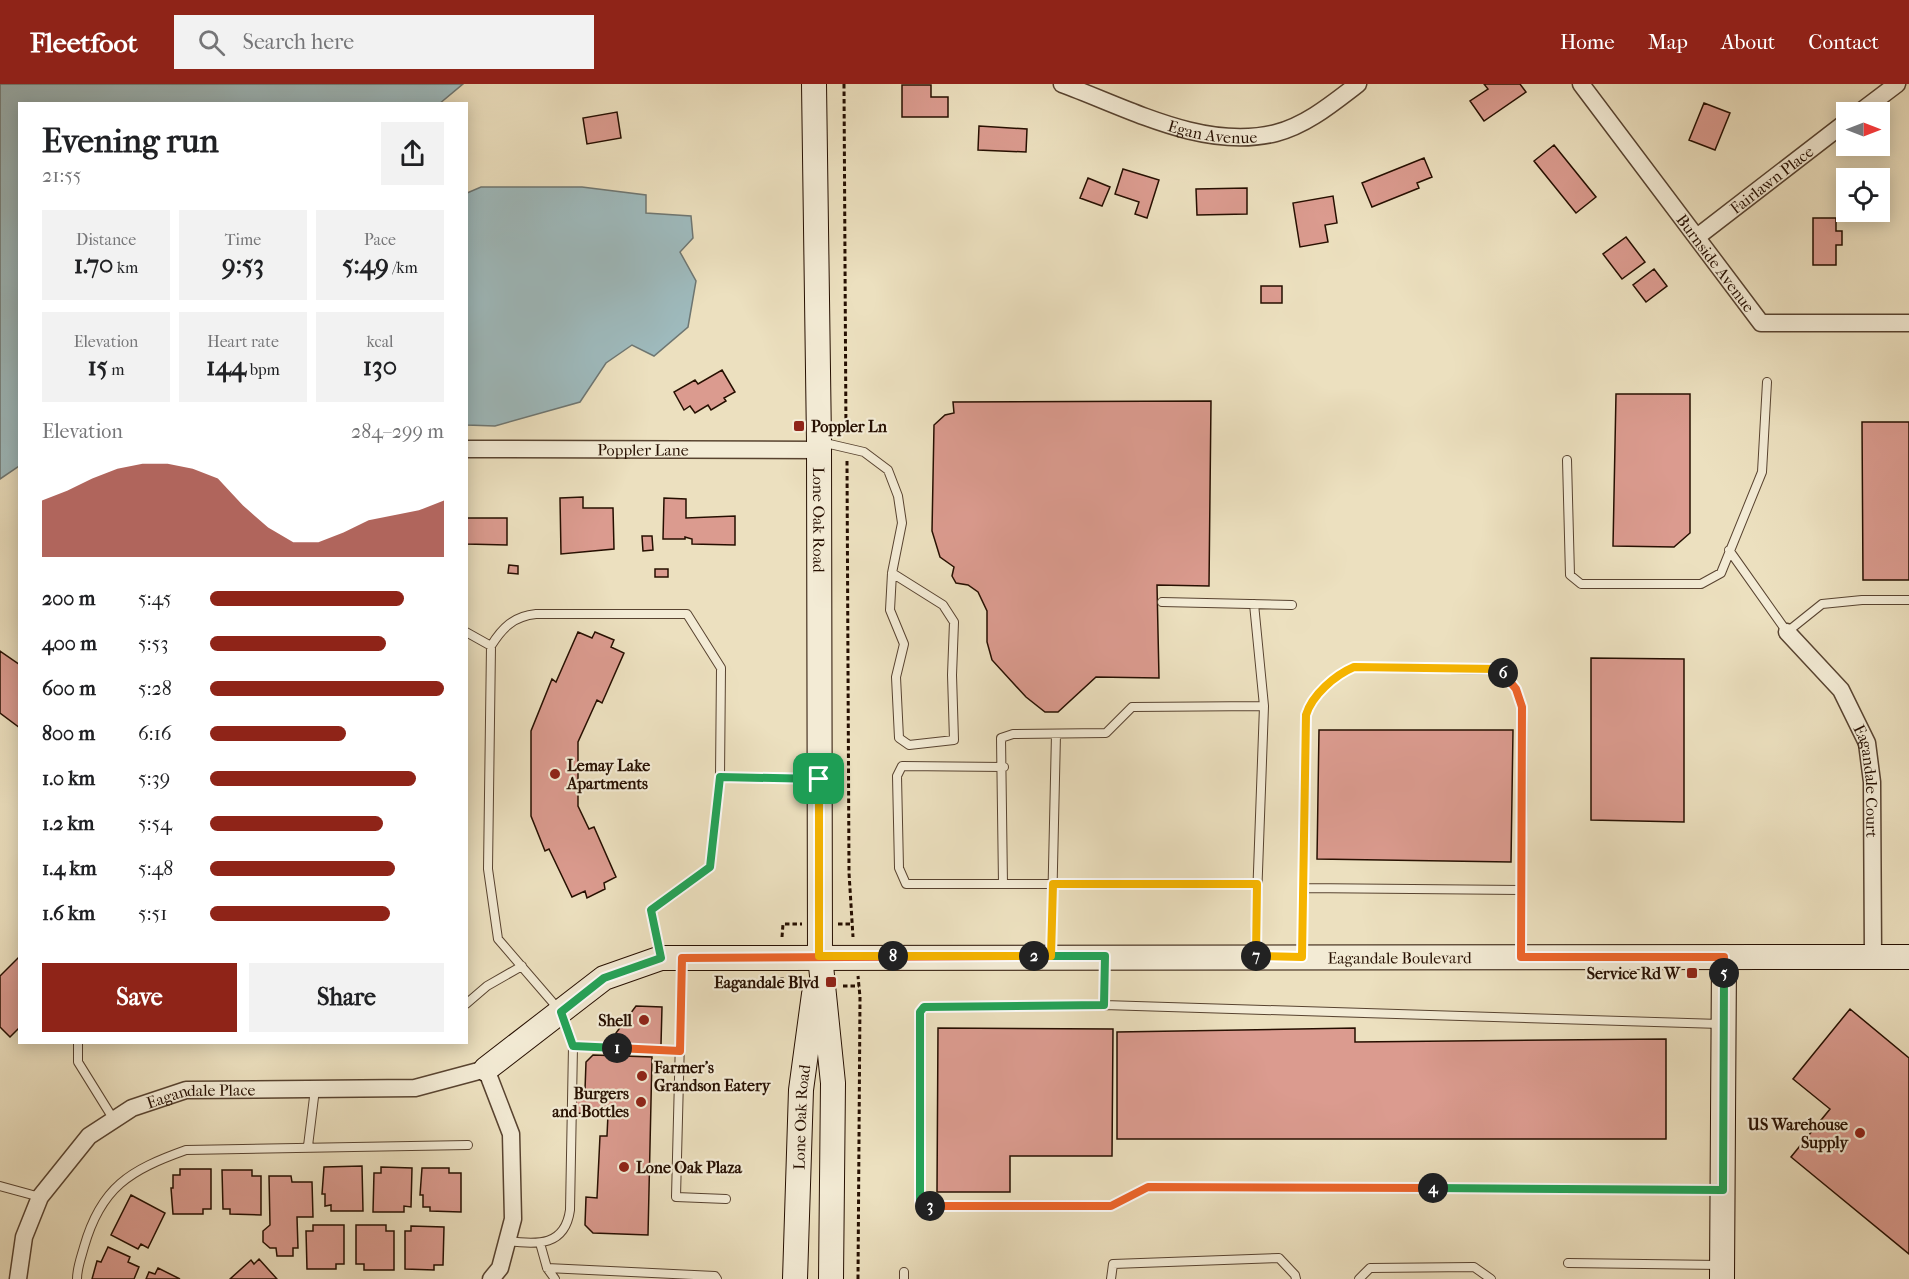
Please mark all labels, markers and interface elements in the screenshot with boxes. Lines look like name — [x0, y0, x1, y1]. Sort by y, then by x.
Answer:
search box — [174, 15, 594, 69]
text: Fleetfoot — [30, 26, 138, 59]
icon: search — [195, 26, 228, 59]
text: Search here — [243, 29, 354, 55]
text: Home — [1560, 30, 1615, 54]
text: Map — [1648, 30, 1688, 54]
text: About — [1721, 30, 1775, 54]
text: Contact — [1808, 30, 1879, 54]
north arrow — [1836, 102, 1890, 156]
map controls — [1836, 102, 1890, 222]
street label: Egan Avenue — [1166, 116, 1258, 147]
text: Evening run — [42, 122, 219, 161]
button: share — [381, 122, 444, 185]
street label: Fairlawn Place — [1726, 141, 1817, 218]
text: 21:55 — [42, 164, 81, 187]
button: locate — [1836, 168, 1890, 222]
street label: Burnside Avenue — [1673, 210, 1759, 316]
text: Distance — [76, 230, 136, 249]
text: Time — [225, 230, 261, 249]
text: Pace — [364, 230, 396, 249]
text: 1.70 — [74, 249, 113, 280]
text: 9:53 — [222, 249, 264, 280]
text: 5:49 — [342, 249, 389, 280]
text: km — [113, 258, 138, 277]
text: /km — [389, 258, 418, 277]
text: Elevation — [74, 332, 138, 351]
text: Heart rate — [207, 332, 279, 351]
text: kcal — [367, 332, 393, 351]
text: 15 — [87, 351, 108, 382]
text: 144 — [206, 351, 246, 382]
text: 130 — [363, 351, 397, 382]
text: m — [108, 360, 125, 379]
text: bpm — [246, 360, 280, 379]
place label: Poppler Ln — [811, 417, 888, 437]
marker: Poppler Ln — [792, 419, 806, 433]
text: Elevation — [42, 420, 123, 443]
text: 284–299 m — [351, 420, 444, 443]
street label: Poppler Lane — [597, 440, 689, 459]
street label: Lone Oak Road — [810, 467, 829, 573]
text: 200 m — [42, 587, 95, 610]
text: 5:45 — [138, 587, 171, 610]
text: 400 m — [42, 632, 97, 655]
text: 5:53 — [138, 632, 168, 655]
pin: 6 — [1488, 658, 1518, 688]
text: 6 — [1499, 663, 1507, 682]
text: 600 m — [42, 677, 96, 700]
text: 5:28 — [138, 677, 172, 700]
street label: Eagandale Court — [1850, 721, 1882, 838]
text: 800 m — [42, 722, 95, 745]
text: 6:16 — [138, 722, 172, 745]
pin — [793, 753, 844, 804]
place label: Lemay Lake Apartments — [566, 756, 650, 794]
icon: arrive — [802, 762, 835, 795]
text: 1.0 km — [42, 767, 95, 790]
text: 5:39 — [138, 767, 170, 790]
marker: Lemay Lake Apartments — [548, 767, 562, 781]
text: 1.2 km — [42, 812, 95, 835]
text: 5:54 — [138, 812, 172, 835]
text: 1.4 km — [42, 857, 97, 880]
text: 5:48 — [138, 857, 173, 880]
text: 1.6 km — [42, 902, 95, 925]
text: 5:51 — [138, 902, 167, 925]
pin: 8 — [878, 941, 908, 971]
pin: 2 — [1019, 941, 1049, 971]
pin: 7 — [1241, 941, 1271, 971]
text: 8 — [889, 946, 897, 965]
text: 2 — [1030, 946, 1038, 965]
text: 7 — [1252, 946, 1260, 965]
street label: Eagandale Boulevard — [1327, 948, 1472, 967]
pin: 5 — [1709, 958, 1739, 988]
button: Save — [42, 963, 237, 1032]
button: Share — [249, 963, 444, 1032]
text: 5 — [1721, 963, 1727, 982]
place label: Service Rd W — [1587, 964, 1681, 983]
marker: Service Rd W — [1685, 966, 1699, 980]
place label: Eagandale Blvd — [714, 973, 820, 993]
marker: Eagandale Blvd — [824, 975, 838, 989]
place label: Shell — [598, 1011, 633, 1030]
marker: Shell — [637, 1013, 651, 1027]
pin: 1 — [602, 1033, 632, 1063]
text: 1 — [614, 1038, 620, 1057]
place label: Farmer's Grandson Eatery — [653, 1058, 772, 1096]
street label: Lone Oak Road — [789, 1063, 814, 1170]
marker: Farmer's Grandson Eatery — [635, 1069, 649, 1083]
street label: Eagandale Place — [144, 1080, 255, 1112]
place label: Burgers and Bottles — [552, 1084, 629, 1121]
marker: Burgers and Bottles — [634, 1095, 648, 1109]
place label: US Warehouse Supply — [1747, 1115, 1849, 1153]
marker: US Warehouse Supply — [1853, 1126, 1867, 1140]
place label: Lone Oak Plaza — [636, 1158, 743, 1177]
marker: Lone Oak Plaza — [617, 1160, 631, 1174]
pin: 4 — [1418, 1173, 1448, 1203]
text: 4 — [1428, 1178, 1438, 1197]
pin: 3 — [915, 1191, 945, 1221]
text: 3 — [927, 1196, 933, 1215]

